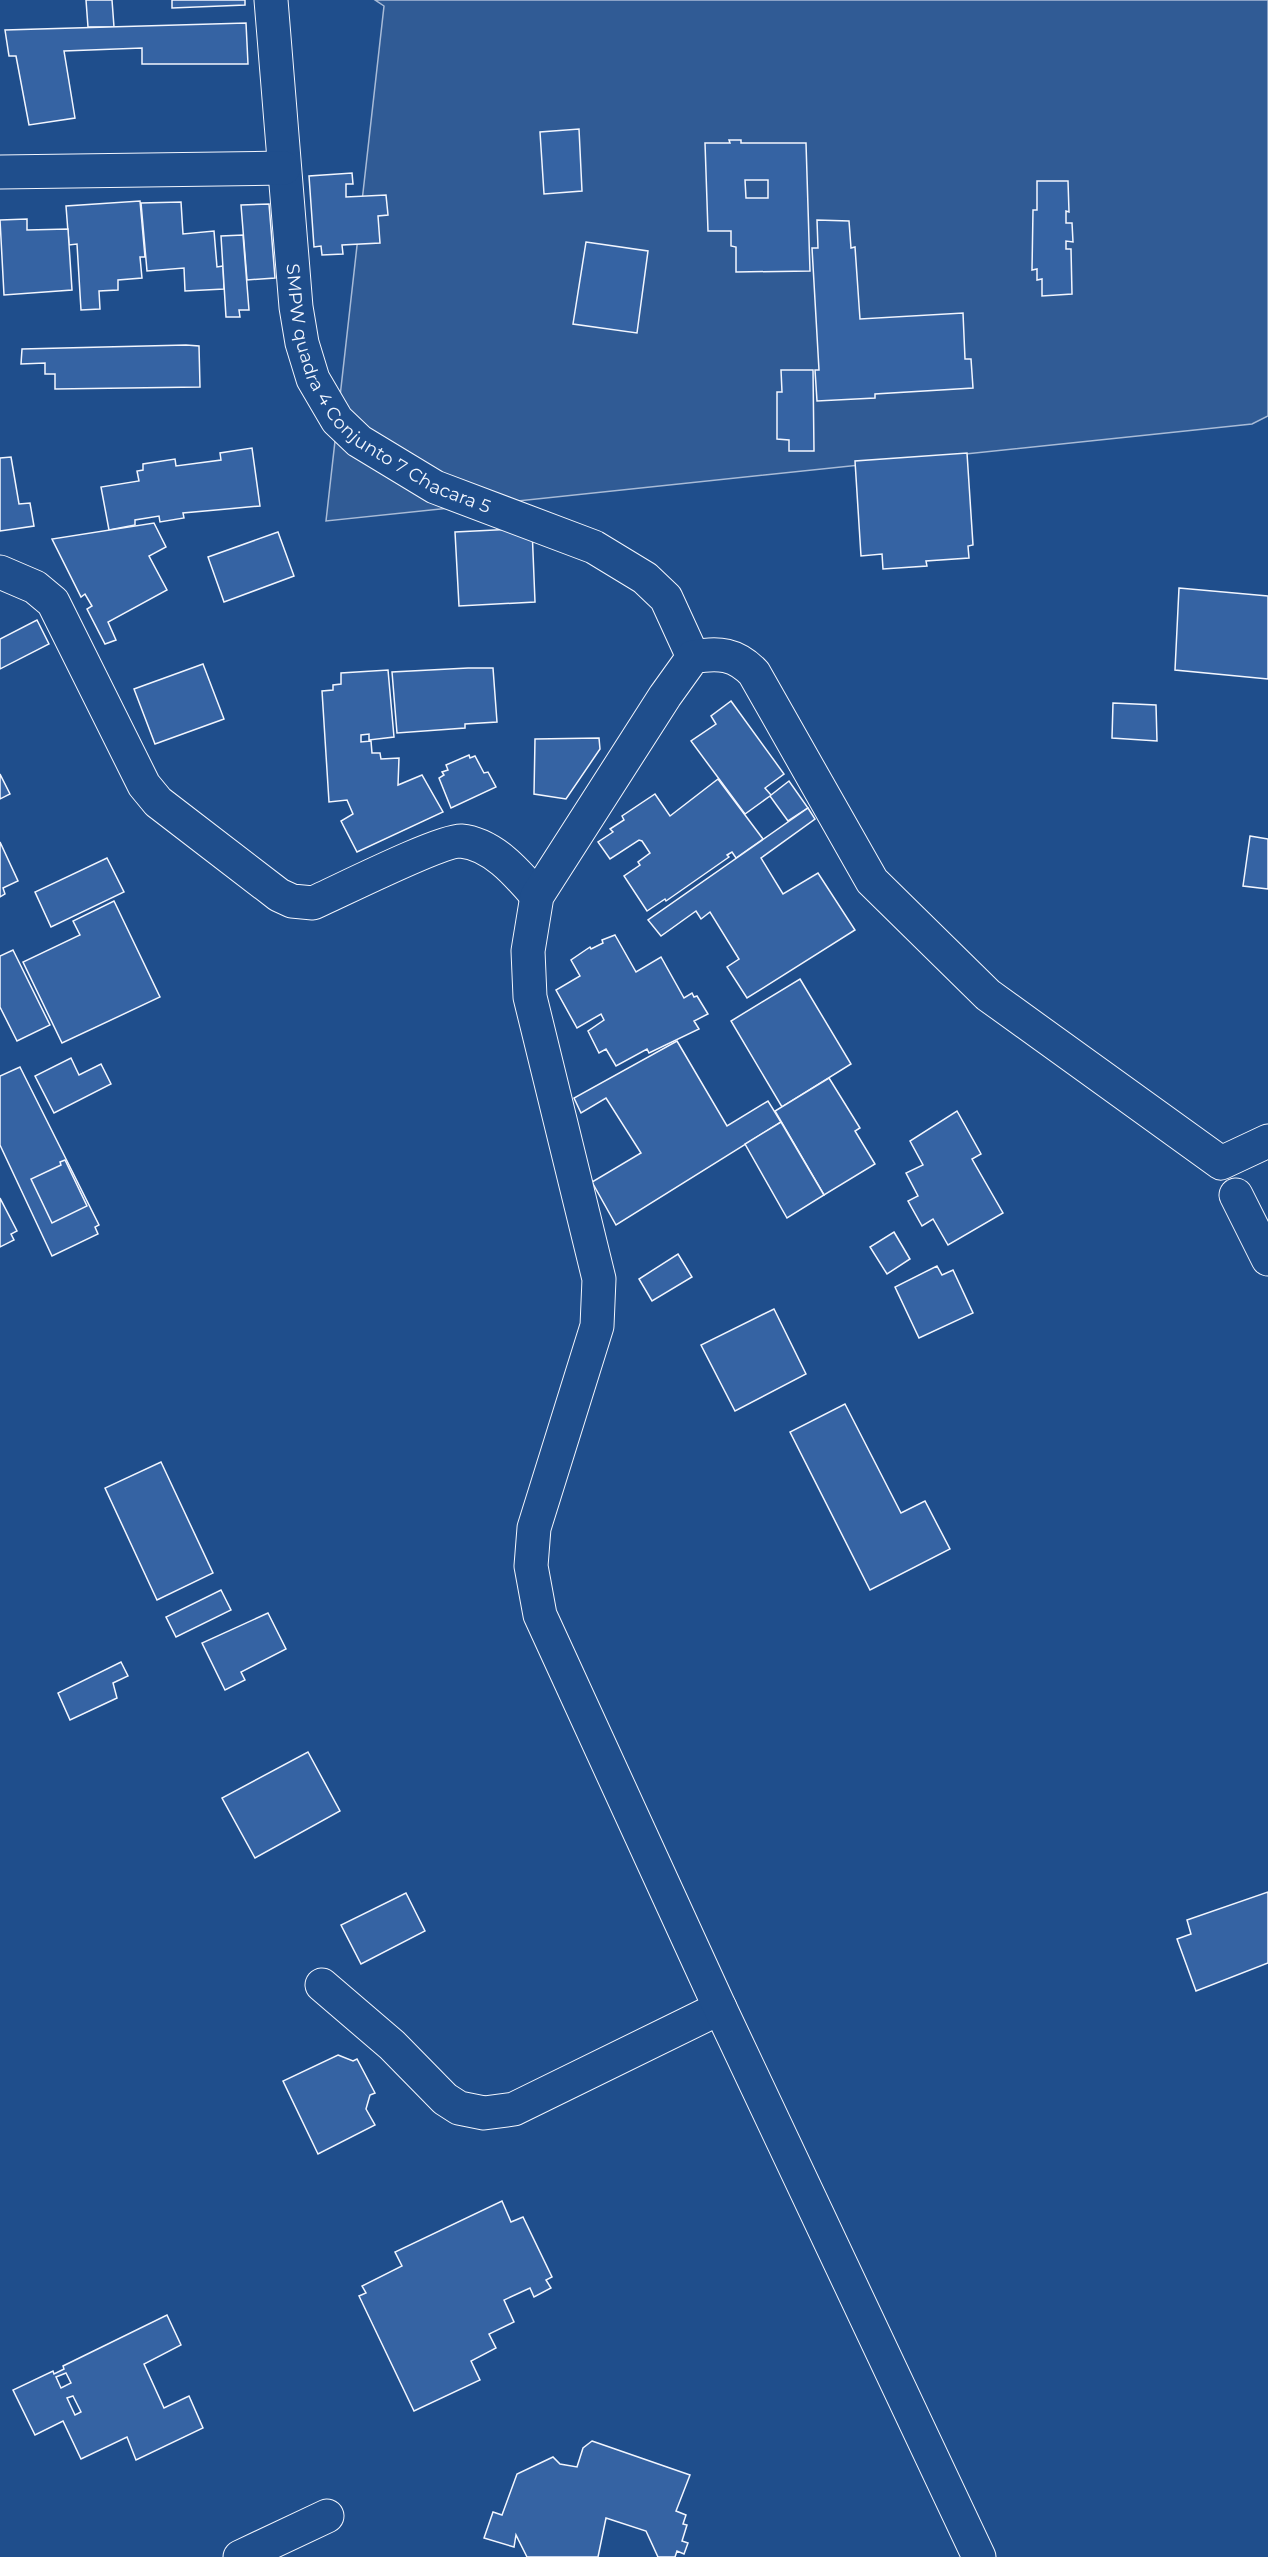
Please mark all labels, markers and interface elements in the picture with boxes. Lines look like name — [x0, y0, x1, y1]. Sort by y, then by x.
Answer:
street label: SMPW quadra 4 Conjunto 7 Chacara 5 — [282, 263, 494, 518]

